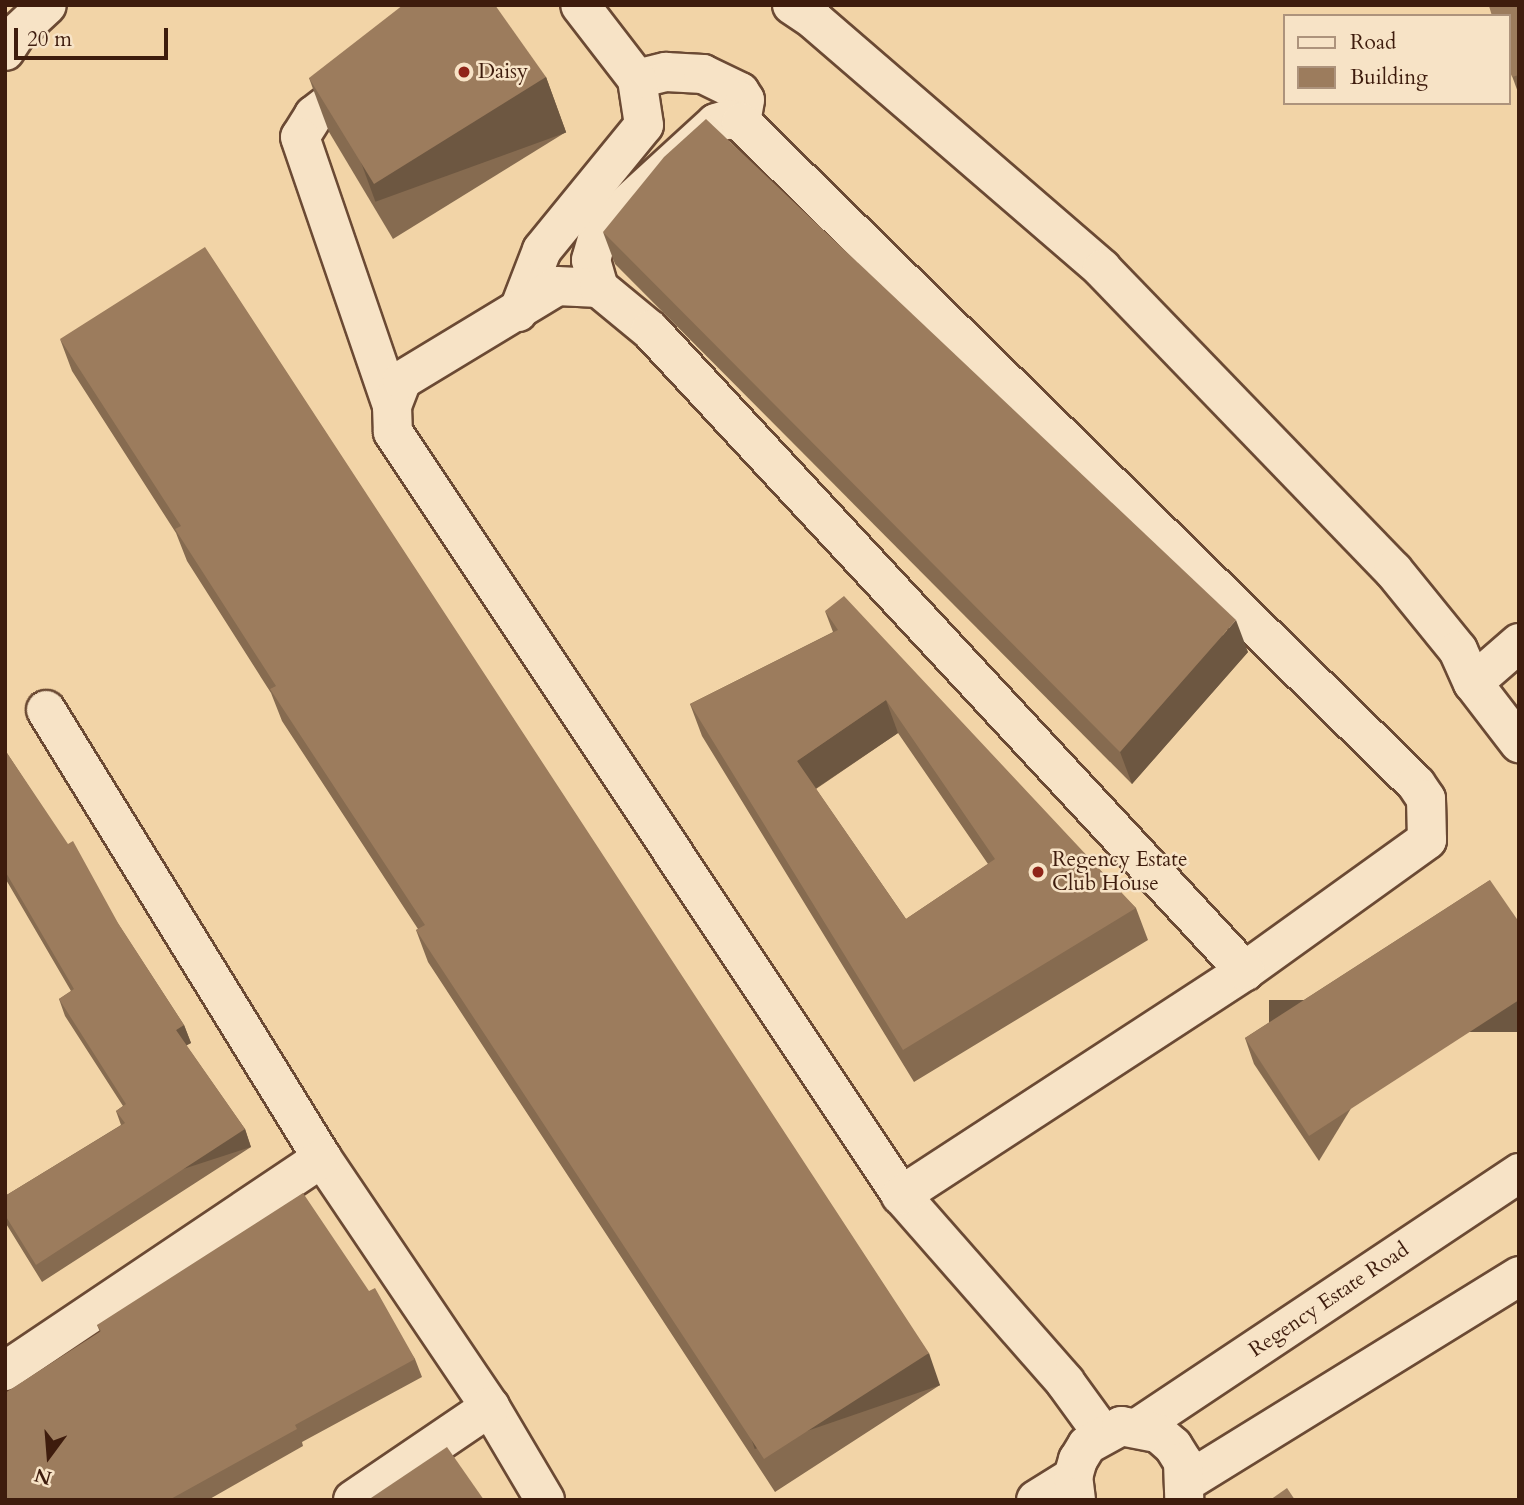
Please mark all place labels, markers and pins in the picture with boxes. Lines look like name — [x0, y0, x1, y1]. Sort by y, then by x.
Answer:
place label: Daisy — [478, 59, 528, 85]
marker: Daisy — [456, 64, 472, 80]
place label: Regency Estate Club House — [1052, 847, 1188, 897]
marker: Regency Estate Club House — [1030, 864, 1046, 880]

